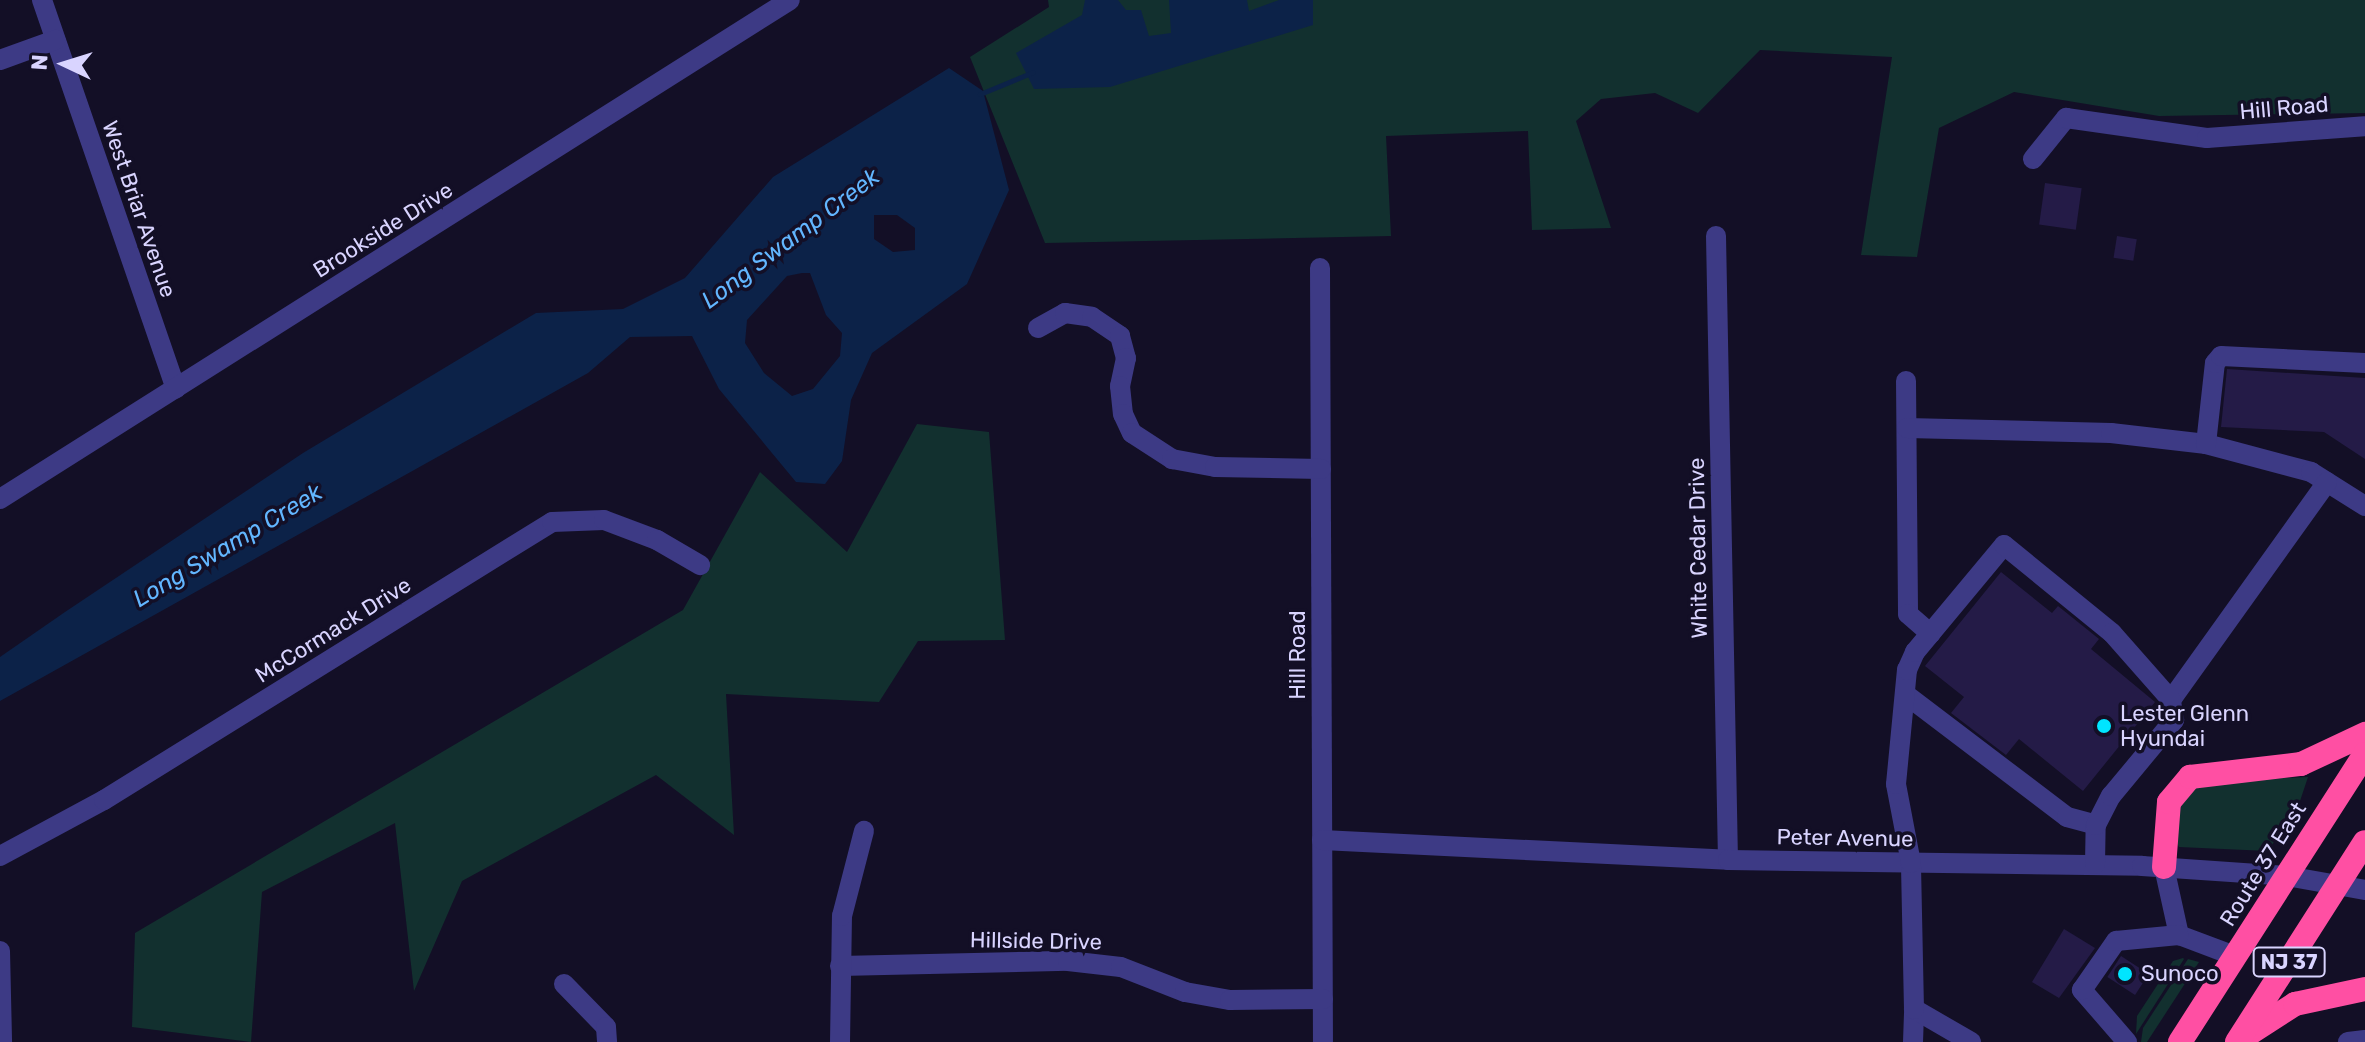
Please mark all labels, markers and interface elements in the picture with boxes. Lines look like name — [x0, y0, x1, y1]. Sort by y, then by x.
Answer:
north arrow — [24, 24, 104, 104]
text: N — [26, 53, 54, 71]
street label: Hill Road — [2238, 91, 2330, 125]
street label: West Briar Avenue — [96, 117, 182, 301]
water label: Long Swamp Creek — [696, 163, 886, 315]
street label: Brookside Drive — [308, 177, 458, 283]
street label: White Cedar Drive — [1683, 457, 1713, 639]
water label: Long Swamp Creek — [128, 478, 328, 614]
street label: McCormack Drive — [250, 571, 416, 689]
street label: Hill Road — [1285, 610, 1311, 700]
place label: Lester Glenn Hyundai — [2120, 700, 2250, 752]
marker: Lester Glenn Hyundai — [2095, 717, 2113, 735]
street label: Route 37 East — [2214, 797, 2312, 931]
street label: Peter Avenue — [1776, 824, 1914, 852]
street label: Hillside Drive — [970, 927, 1102, 955]
road number: NJ 37 — [2251, 946, 2327, 978]
place label: Sunoco — [2141, 961, 2219, 987]
marker: Sunoco — [2116, 965, 2134, 983]

